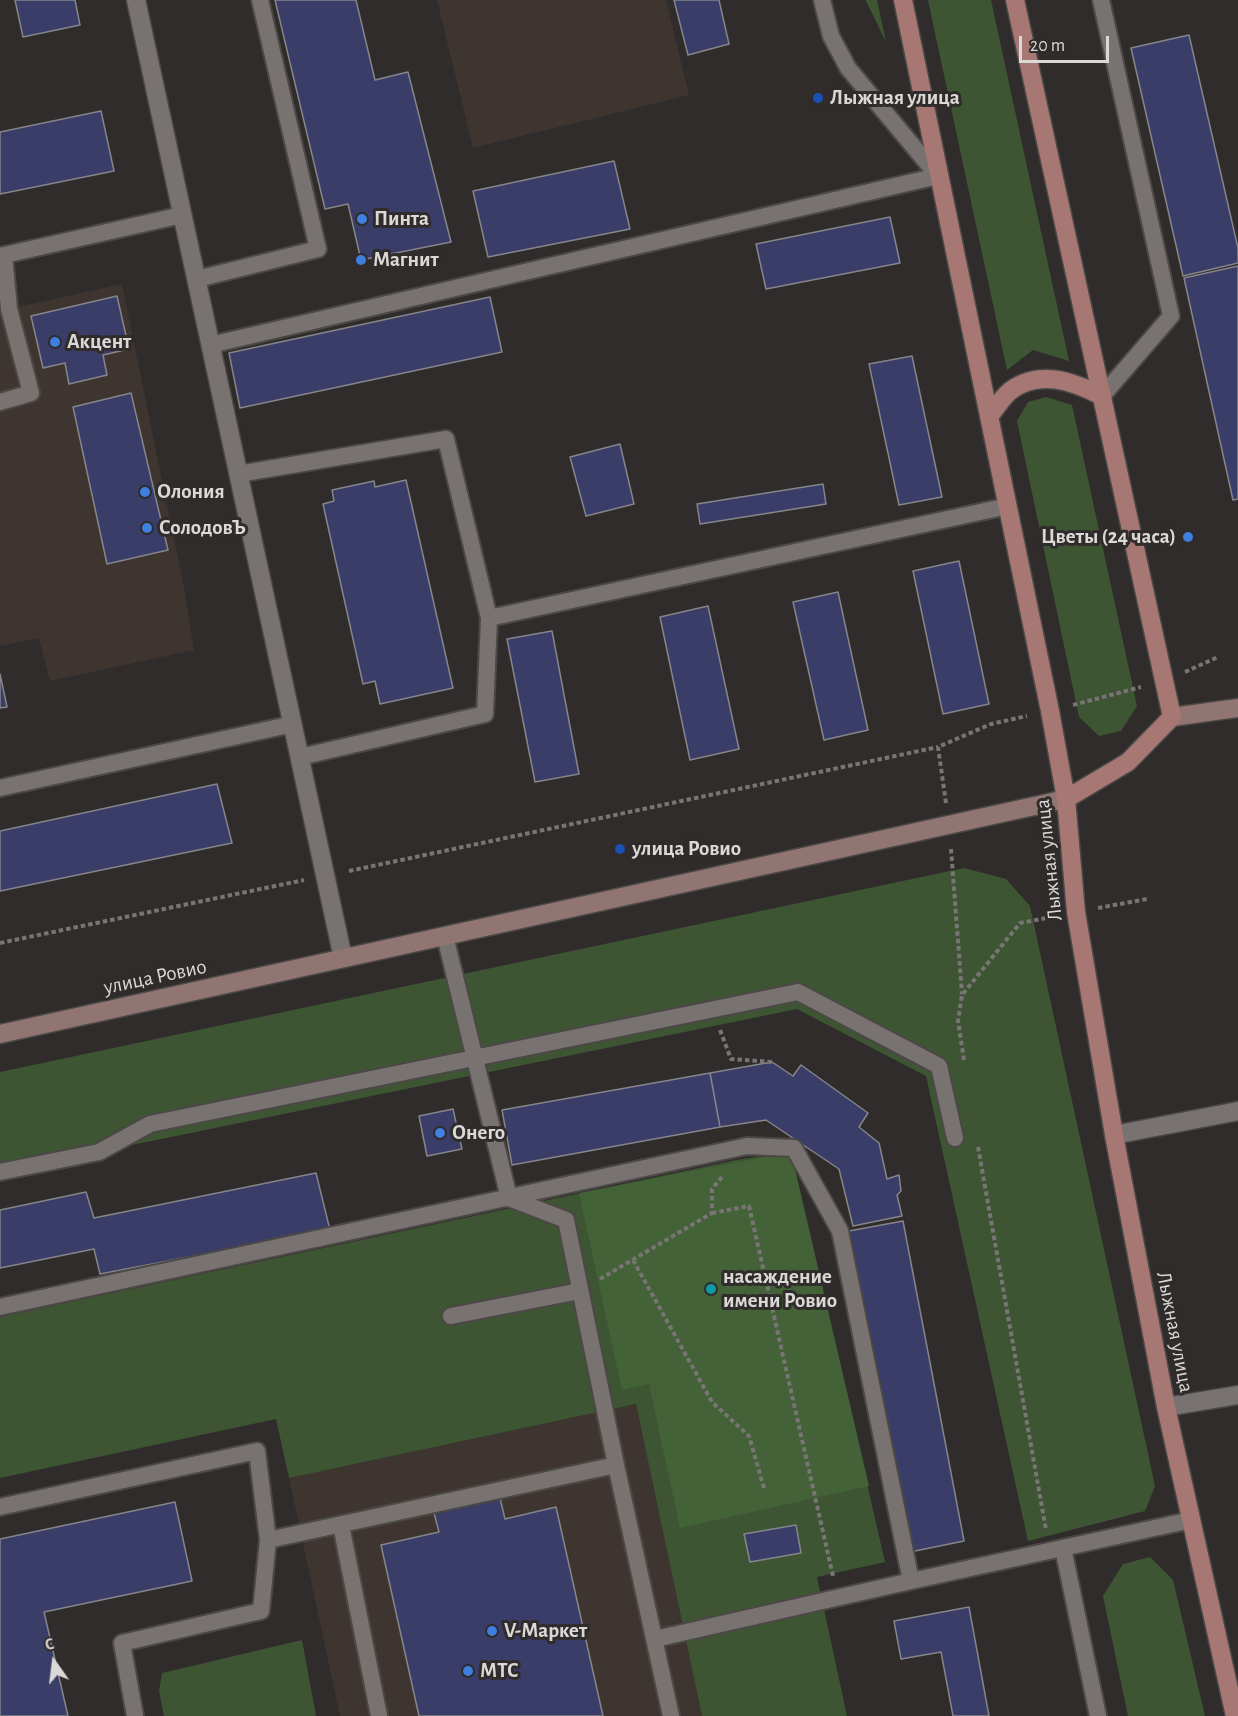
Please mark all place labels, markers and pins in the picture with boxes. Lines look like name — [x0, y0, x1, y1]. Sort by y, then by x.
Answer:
place label: Лыжная улица — [830, 85, 960, 111]
marker: Лыжная улица — [811, 91, 825, 105]
place label: Пинта — [374, 206, 429, 232]
marker: Пинта — [355, 212, 369, 226]
place label: Магнит — [373, 247, 439, 273]
marker: Магнит — [354, 253, 368, 267]
place label: Акцент — [67, 329, 131, 355]
marker: Акцент — [48, 335, 62, 349]
place label: Олония — [157, 479, 225, 505]
marker: Олония — [138, 485, 152, 499]
place label: СолодовЪ — [159, 515, 246, 541]
marker: СолодовЪ — [140, 521, 154, 535]
place label: Цветы (24 часа) — [1041, 524, 1176, 550]
marker: Цветы (24 часа) — [1181, 530, 1195, 544]
place label: улица Ровио — [632, 836, 741, 862]
marker: улица Ровио — [613, 842, 627, 856]
place label: Онего — [452, 1120, 505, 1146]
marker: Онего — [433, 1126, 447, 1140]
place label: насаждение имени Ровио — [723, 1264, 837, 1314]
marker: насаждение имени Ровио — [704, 1282, 718, 1296]
place label: V-Маркет — [504, 1618, 587, 1644]
marker: V-Маркет — [485, 1624, 499, 1638]
place label: МТС — [480, 1658, 519, 1684]
marker: МТС — [461, 1664, 475, 1678]

